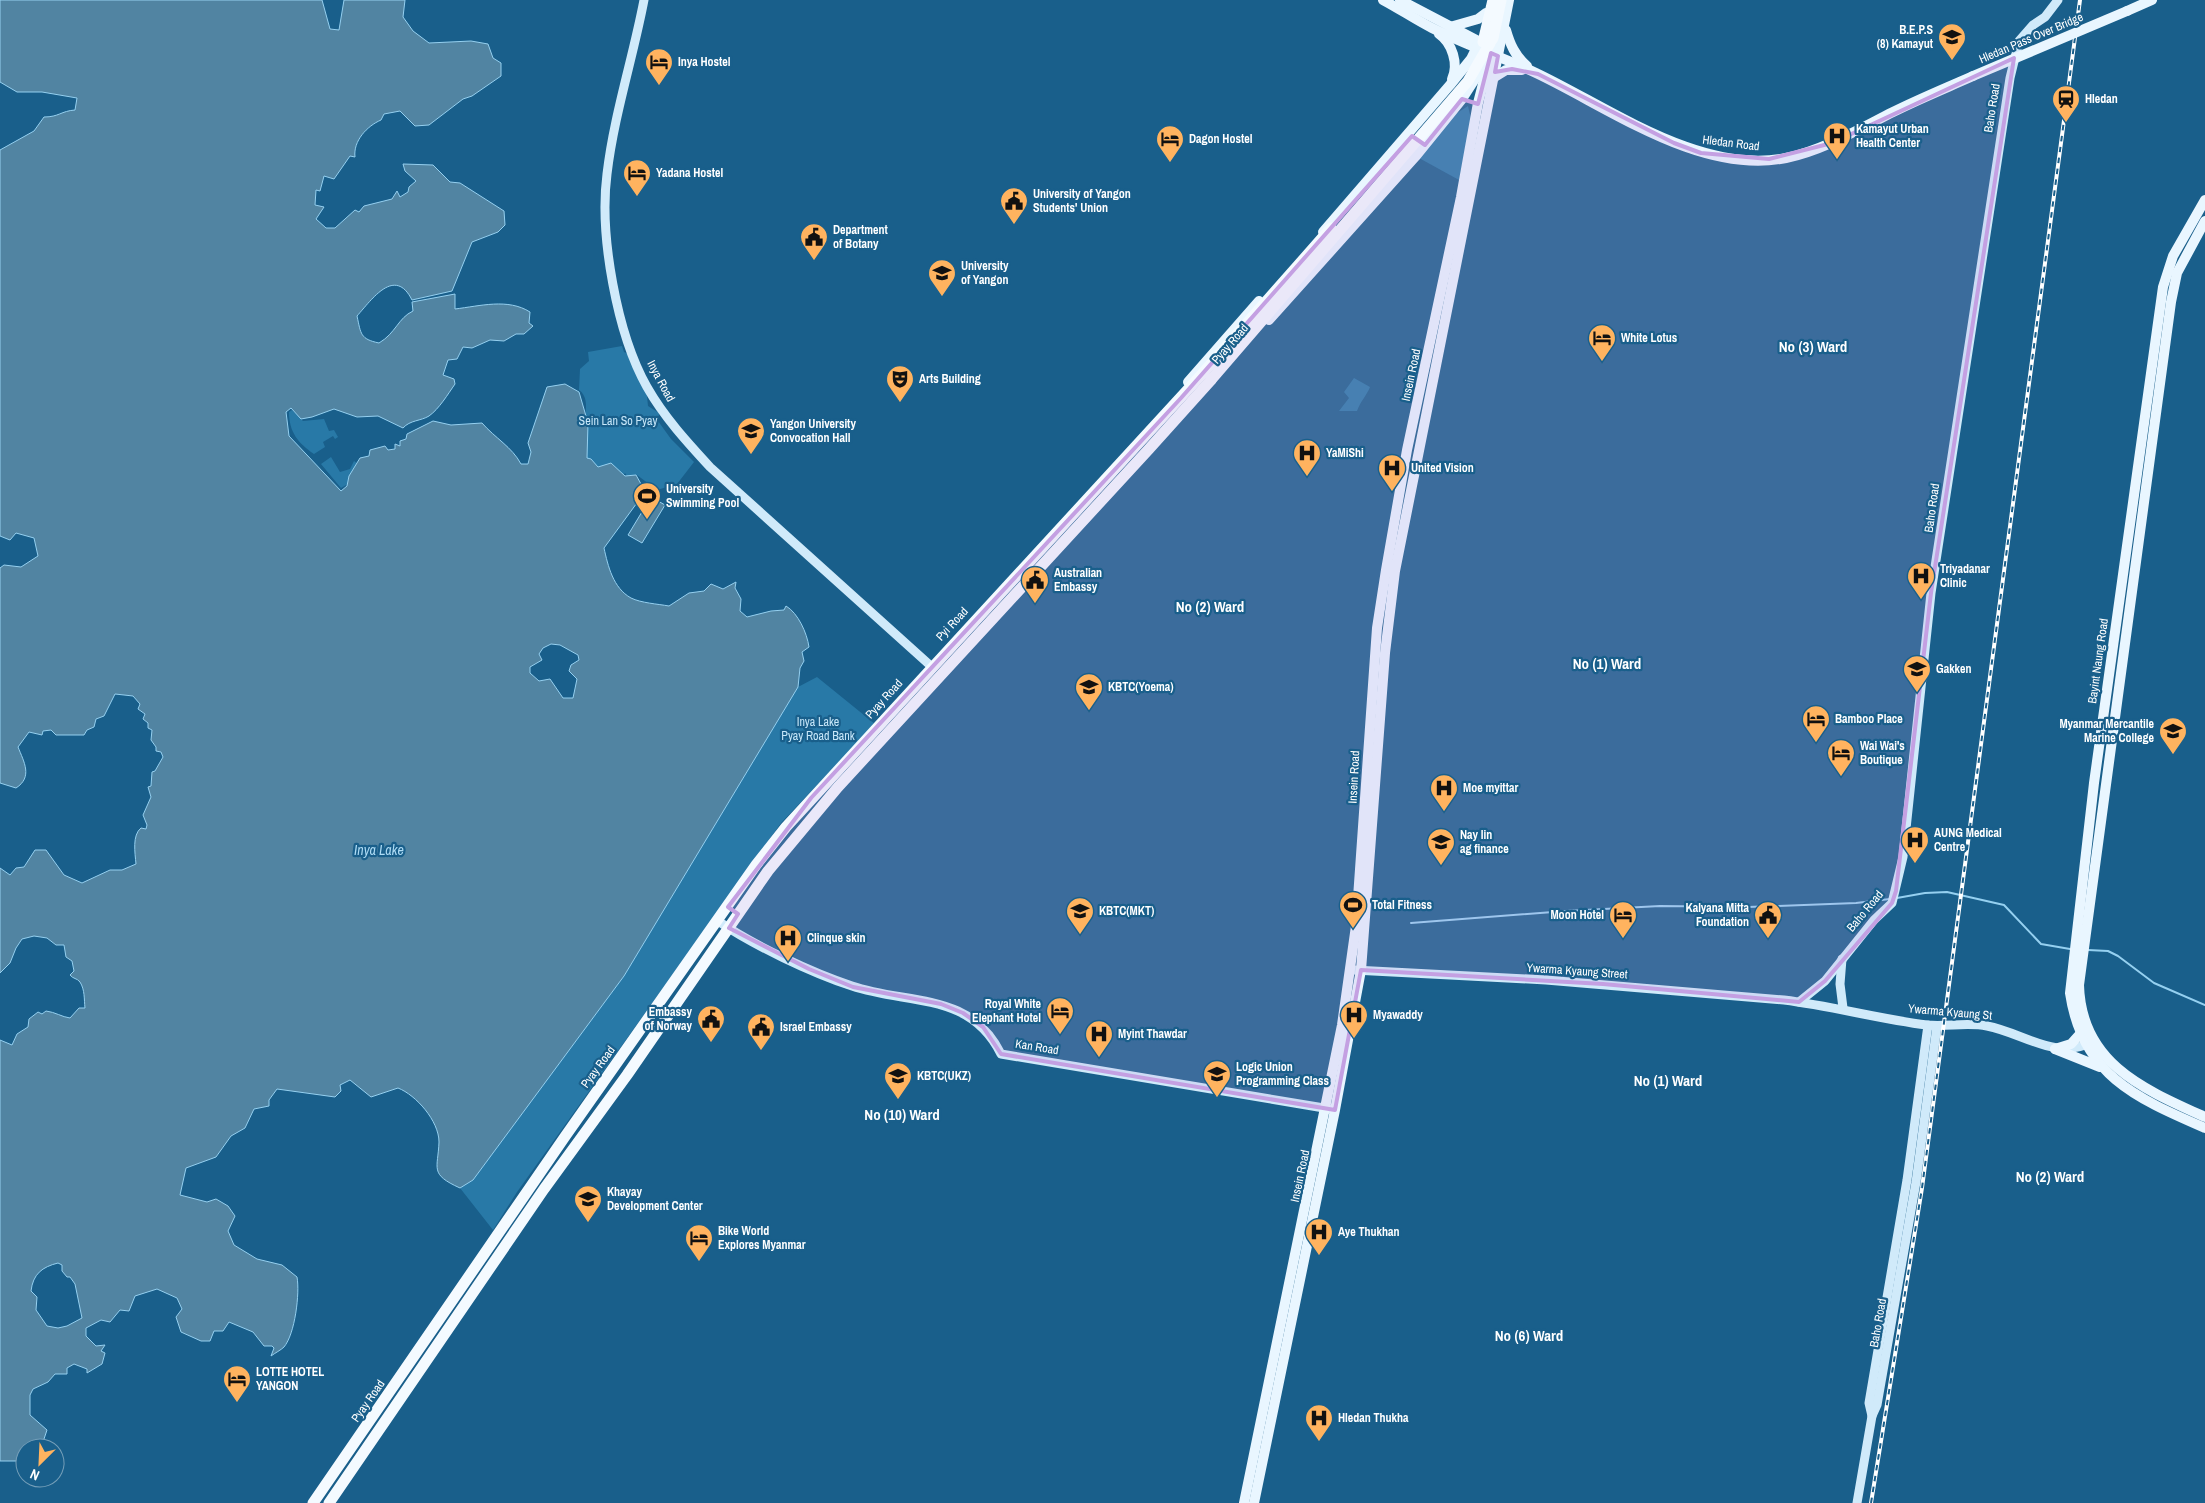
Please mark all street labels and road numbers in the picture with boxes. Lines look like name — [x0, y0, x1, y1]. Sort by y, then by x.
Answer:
street label: Hledan Pass Over Bridge — [1977, 9, 2085, 67]
street label: Baho Road — [1980, 82, 2004, 134]
street label: Hledan Road — [1702, 132, 1760, 154]
street label: Pyay Road — [1208, 321, 1252, 367]
street label: Insein Road — [1398, 347, 1424, 403]
street label: Inya Road — [643, 357, 679, 405]
street label: Baho Road — [1921, 483, 1943, 533]
street label: Pyi Road — [932, 604, 972, 644]
street label: Bayint Naung Road — [2084, 617, 2112, 705]
street label: Pyay Road — [862, 676, 906, 722]
street label: Insein Road — [1345, 750, 1363, 804]
street label: Baho Road — [1843, 887, 1887, 935]
street label: Ywarma Kyaung Street — [1526, 959, 1628, 983]
street label: Ywarma Kyaung St — [1907, 1000, 1993, 1024]
street label: Kan Road — [1014, 1036, 1060, 1058]
street label: Pyay Road — [577, 1043, 619, 1091]
street label: Insein Road — [1287, 1148, 1313, 1204]
street label: Baho Road — [1866, 1297, 1890, 1349]
street label: Pyay Road — [348, 1377, 388, 1425]

